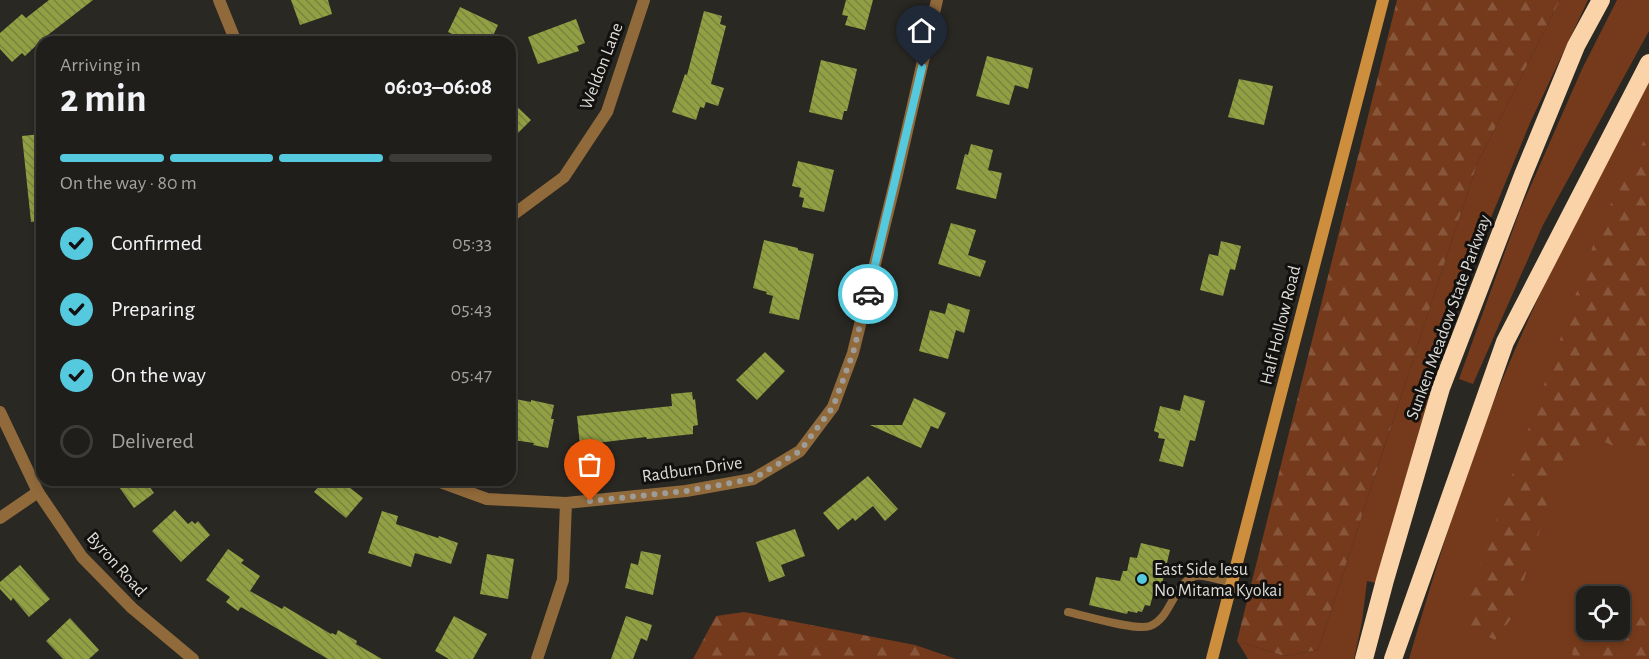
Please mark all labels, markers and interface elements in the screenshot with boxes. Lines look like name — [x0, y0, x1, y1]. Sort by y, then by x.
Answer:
pin — [896, 5, 947, 67]
icon: home — [905, 14, 938, 47]
street label: Weldon Lane — [577, 20, 627, 112]
text: Arriving in — [60, 55, 141, 75]
text: 06:03–06:08 — [384, 76, 492, 98]
text: 2 min — [60, 80, 147, 119]
text: On the way · 80 m — [60, 173, 197, 193]
street label: Sunken Meadow State Parkway — [1403, 212, 1495, 422]
icon: check — [60, 227, 93, 260]
text: Confirmed — [111, 232, 202, 254]
text: 05:33 — [452, 233, 492, 253]
courier — [838, 264, 898, 324]
street label: Half Hollow Road — [1257, 264, 1304, 387]
icon: car — [852, 278, 885, 311]
icon: check — [60, 293, 93, 326]
text: Preparing — [111, 298, 195, 320]
text: 05:43 — [451, 299, 492, 319]
icon: check — [60, 359, 93, 392]
text: On the way — [111, 364, 206, 386]
text: 05:47 — [451, 365, 492, 385]
text: Delivered — [111, 430, 194, 452]
pin — [564, 439, 615, 501]
icon: bag — [573, 448, 606, 481]
street label: Radburn Drive — [641, 454, 743, 486]
street label: Byron Road — [83, 529, 150, 600]
place label: East Side Iesu No Mitama Kyokai — [1154, 561, 1282, 600]
marker: East Side Iesu No Mitama Kyokai — [1135, 572, 1149, 586]
map controls — [1576, 586, 1630, 640]
button: locate — [1576, 586, 1630, 640]

